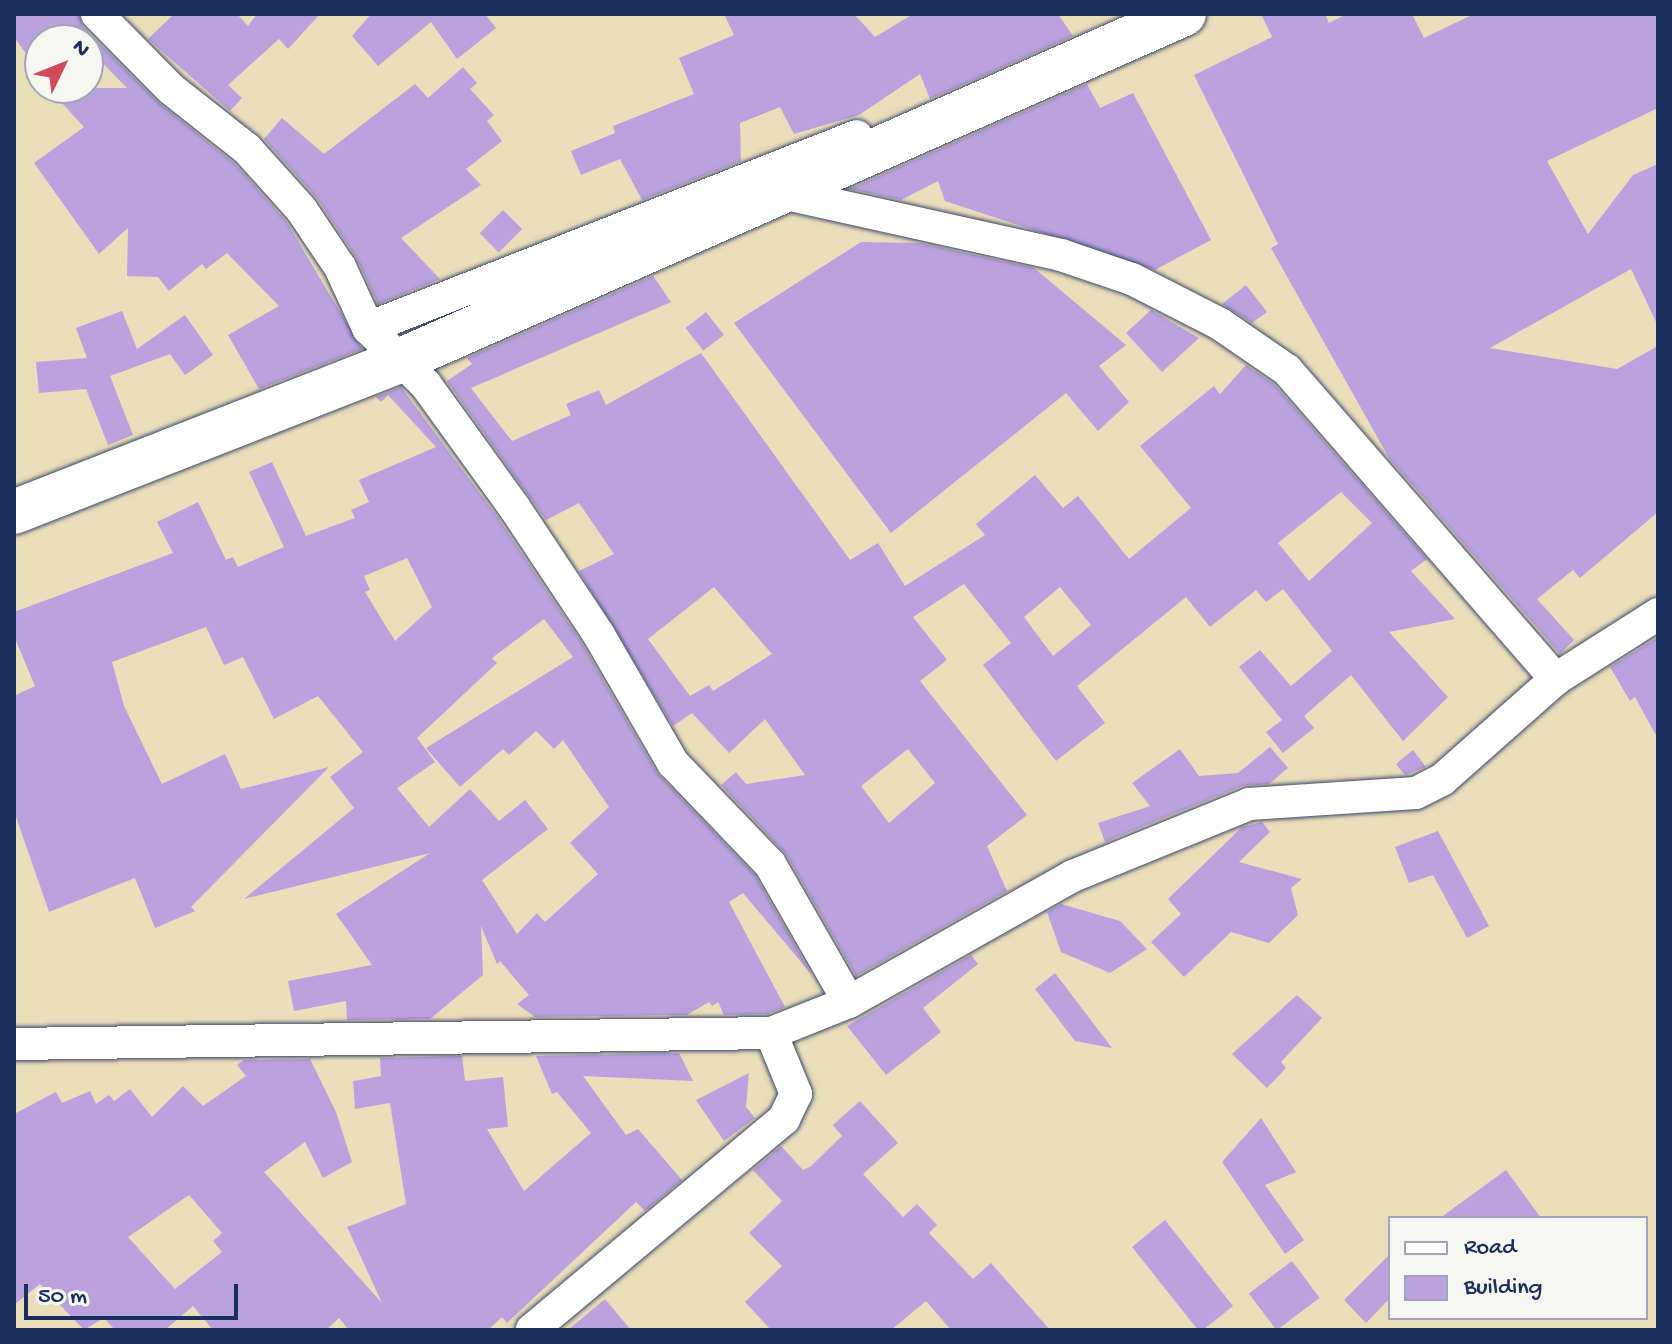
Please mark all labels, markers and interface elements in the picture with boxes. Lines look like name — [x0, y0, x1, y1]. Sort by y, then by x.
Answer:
north arrow — [24, 24, 104, 104]
text: N — [66, 35, 94, 63]
legend — [1388, 1216, 1648, 1320]
text: Road — [1464, 1234, 1516, 1263]
scale bar — [28, 1268, 242, 1318]
text: Building — [1464, 1274, 1542, 1303]
text: 50 m — [38, 1283, 87, 1312]

